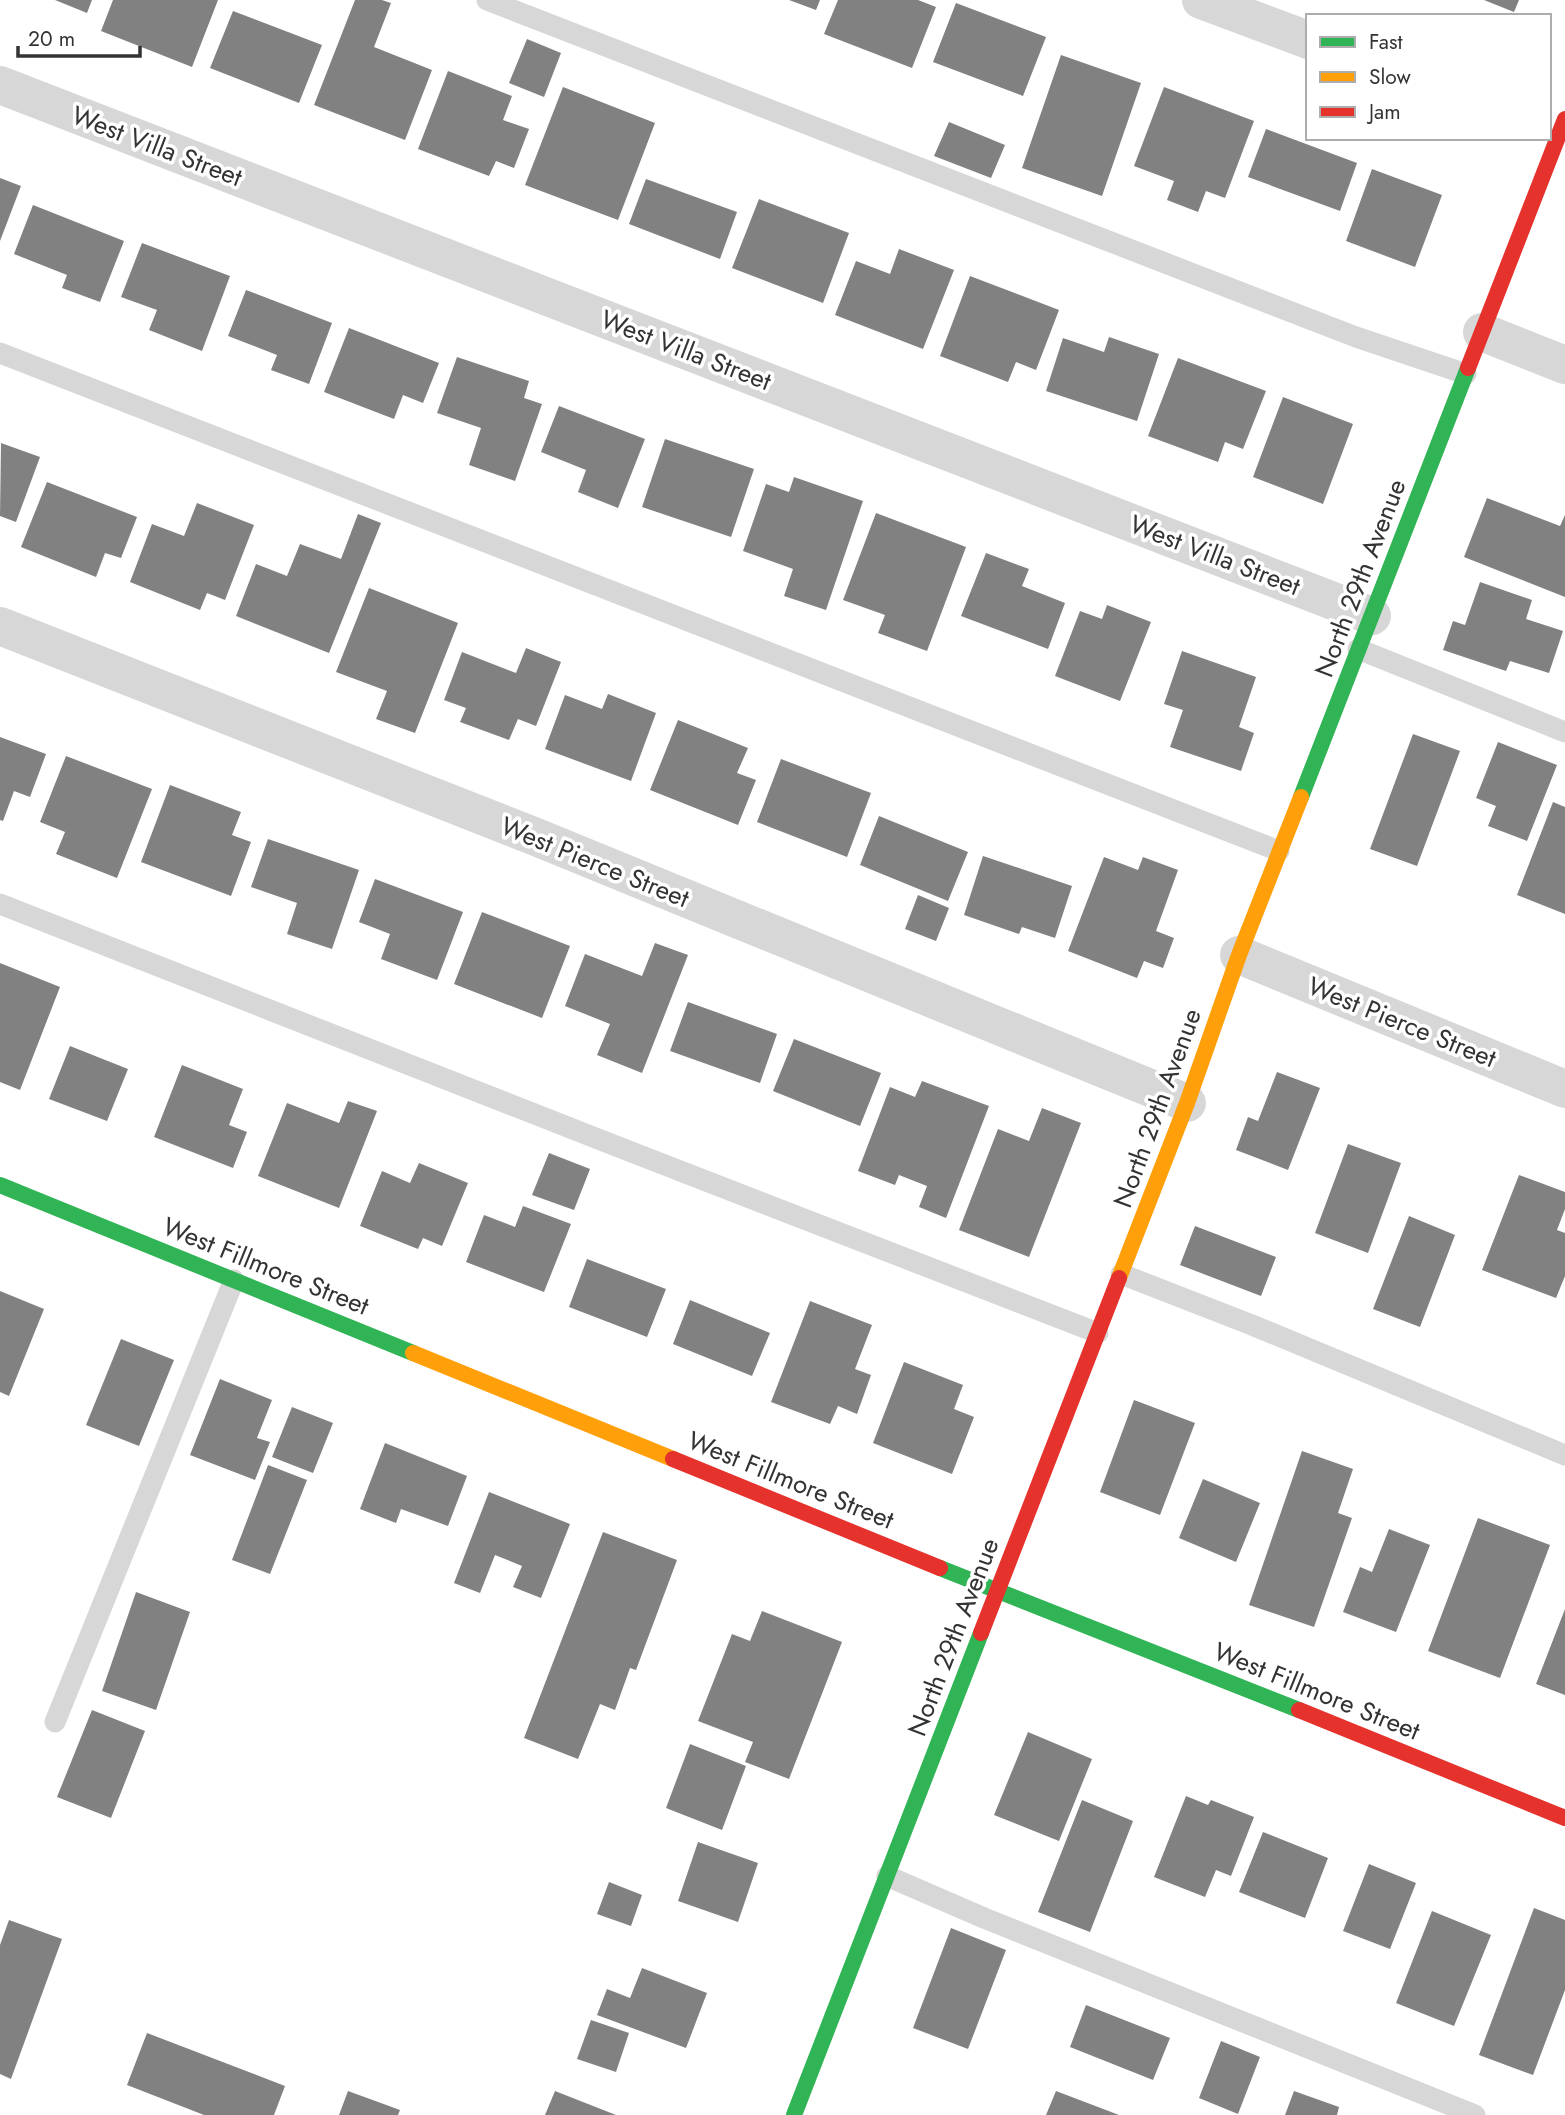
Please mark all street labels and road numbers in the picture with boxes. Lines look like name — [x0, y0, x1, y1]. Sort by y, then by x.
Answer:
street label: West Villa Street — [66, 96, 248, 196]
street label: West Villa Street — [595, 300, 777, 400]
street label: North 29th Avenue — [1305, 473, 1415, 683]
street label: West Villa Street — [1124, 505, 1306, 605]
street label: West Pierce Street — [495, 807, 696, 917]
street label: West Pierce Street — [1302, 967, 1503, 1077]
street label: North 29th Avenue — [1103, 1003, 1211, 1213]
street label: West Fillmore Street — [157, 1207, 376, 1325]
street label: West Fillmore Street — [682, 1421, 901, 1539]
street label: North 29th Avenue — [898, 1532, 1008, 1742]
street label: West Fillmore Street — [1208, 1632, 1427, 1750]

